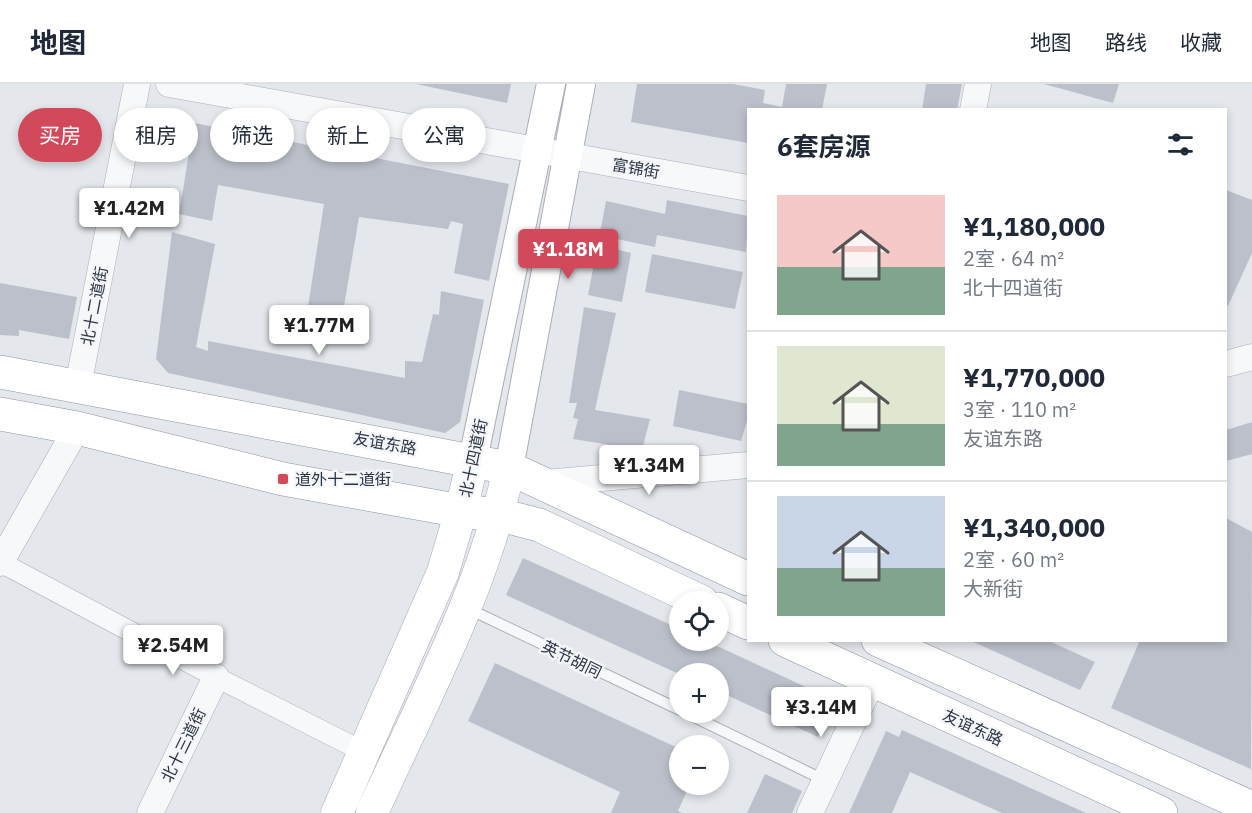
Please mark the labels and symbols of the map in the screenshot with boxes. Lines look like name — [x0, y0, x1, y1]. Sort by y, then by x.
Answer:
street label: 富锦街 — [611, 154, 661, 182]
pin: ¥1.42M — [80, 188, 178, 239]
pin: ¥1.18M — [519, 229, 617, 280]
street label: 北十二道街 — [77, 265, 111, 347]
pin: ¥1.77M — [270, 305, 368, 356]
street label: 北十四道街 — [455, 417, 491, 499]
street label: 友谊东路 — [352, 428, 418, 458]
pin: ¥1.34M — [600, 445, 698, 496]
place label: 道外十二道街 — [295, 469, 391, 489]
marker: 道外十二道街 — [276, 472, 290, 486]
pin: ¥2.54M — [124, 625, 222, 676]
street label: 英节胡同 — [539, 636, 605, 682]
pin: ¥3.14M — [772, 687, 870, 738]
street label: 友谊东路 — [940, 704, 1006, 750]
street label: 北十三道街 — [156, 705, 210, 785]

